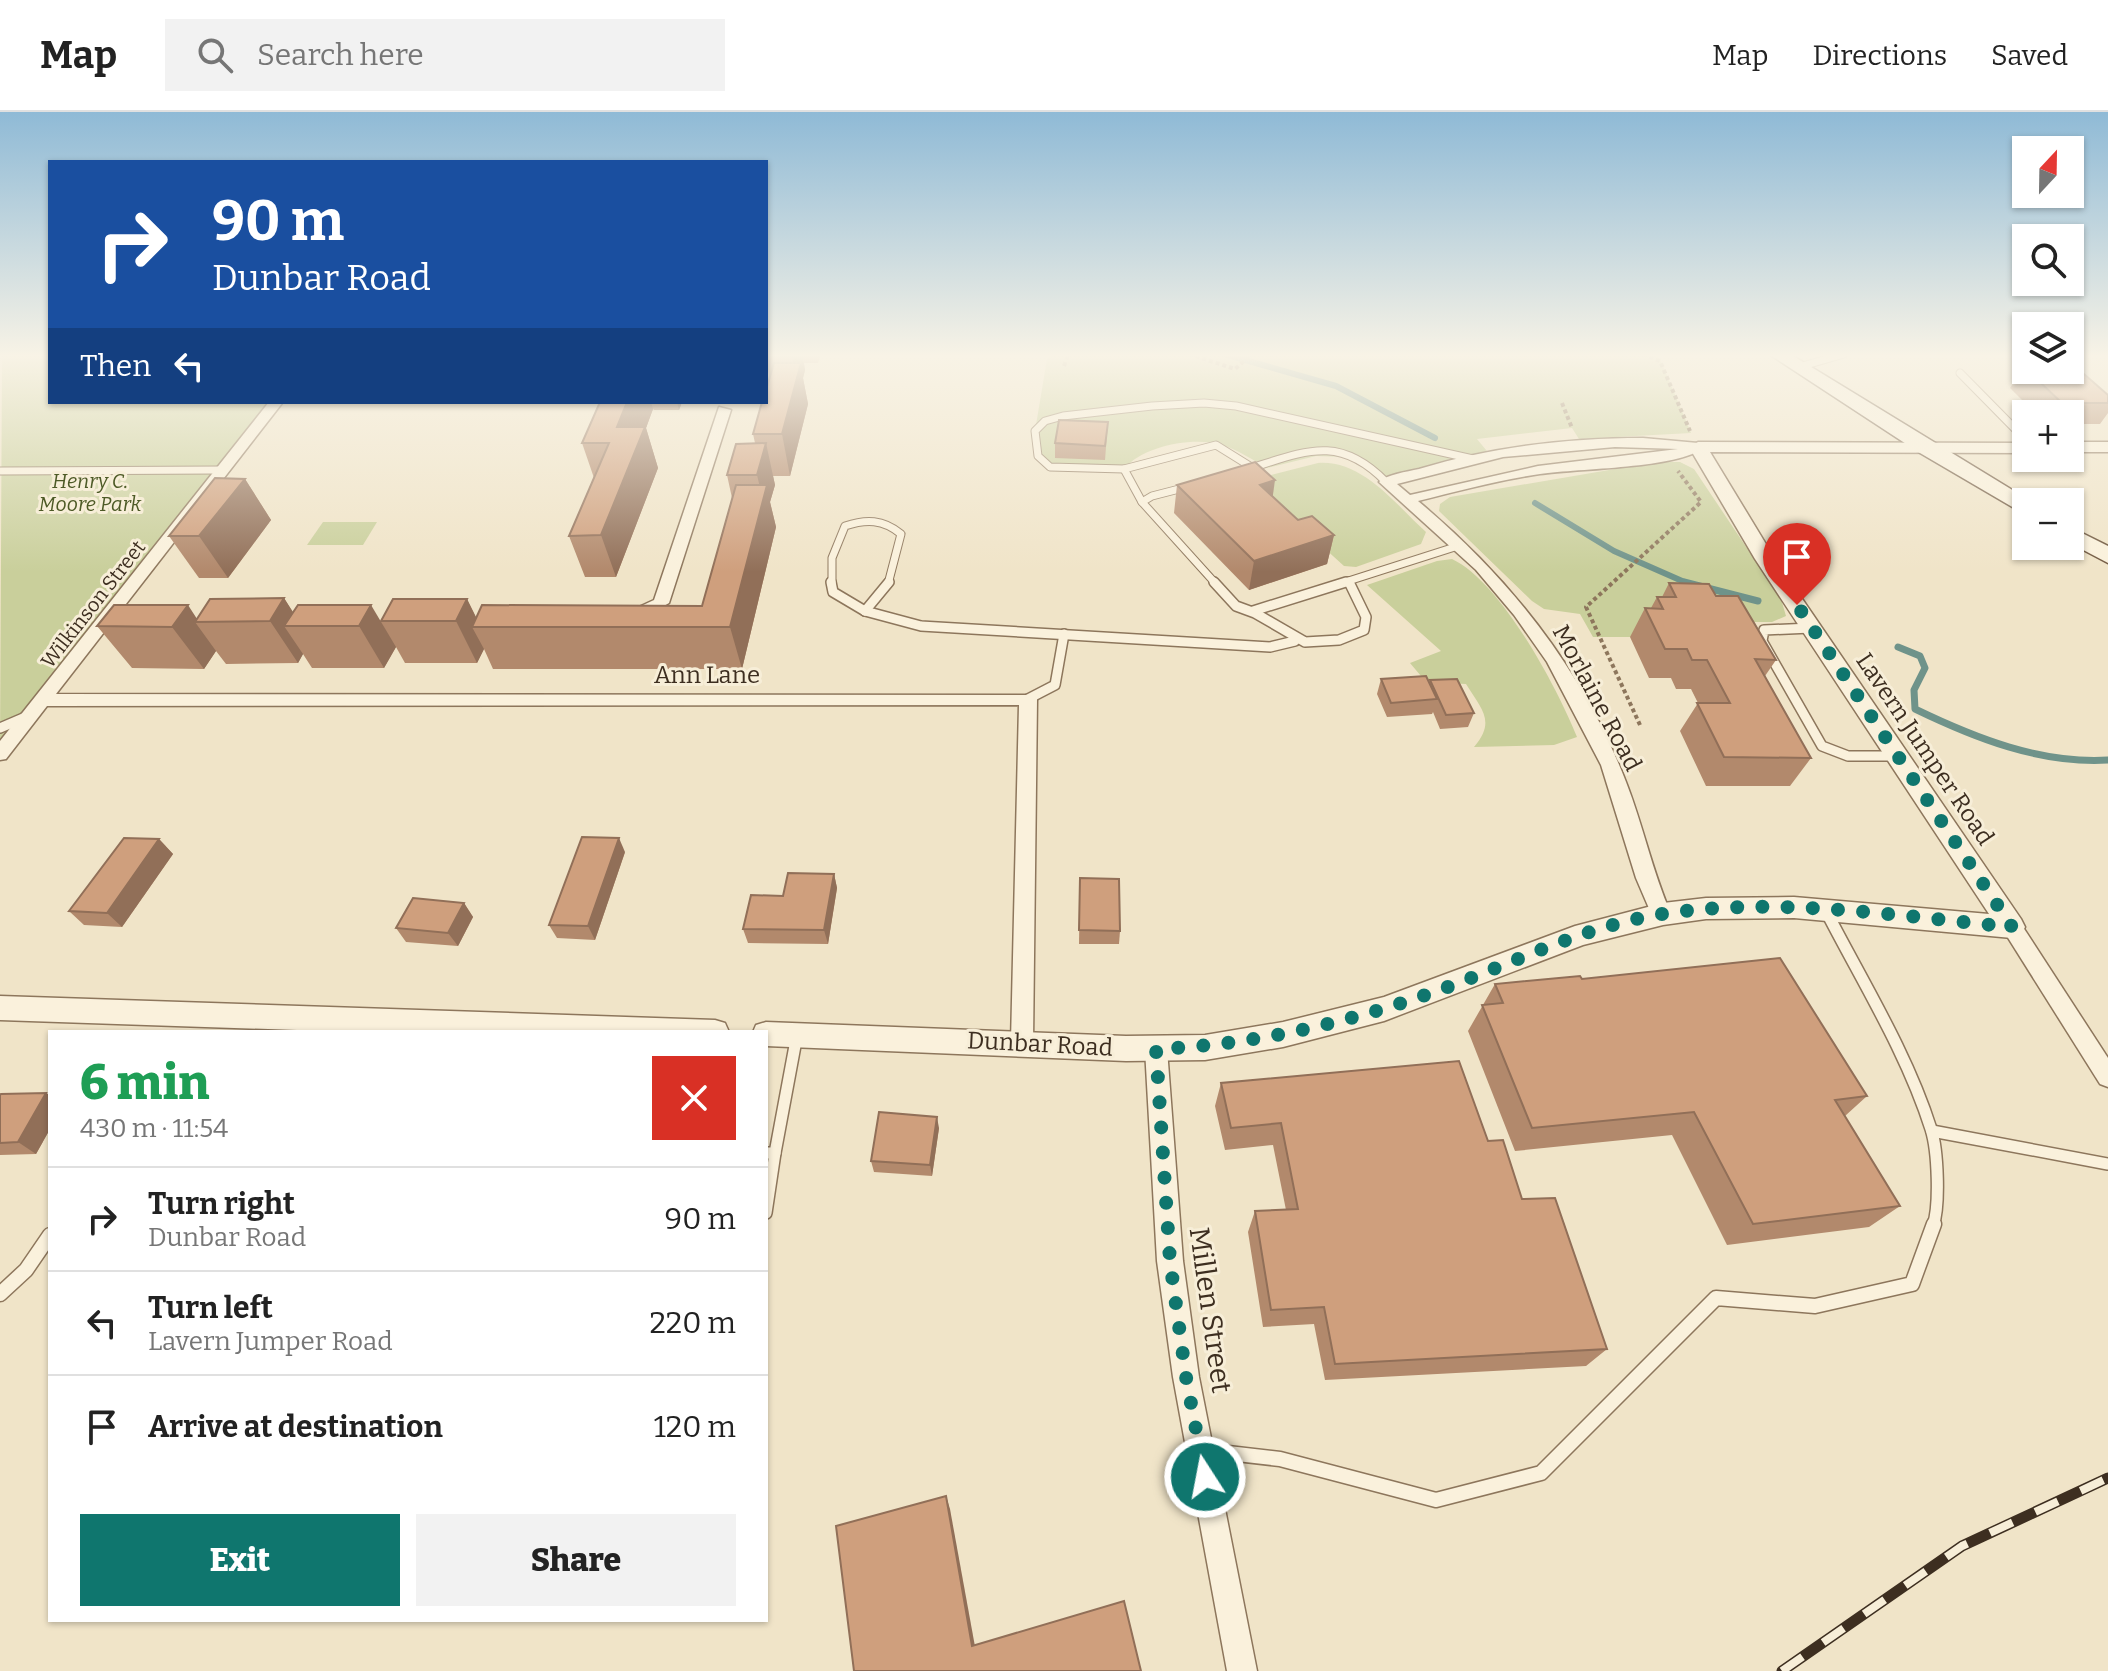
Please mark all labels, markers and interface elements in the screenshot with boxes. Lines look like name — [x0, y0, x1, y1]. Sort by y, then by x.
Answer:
search box — [165, 19, 725, 91]
text: Map — [40, 32, 117, 78]
icon: search — [193, 33, 237, 77]
text: Search here — [257, 37, 424, 73]
text: Map — [1712, 39, 1768, 72]
text: Directions — [1812, 39, 1947, 72]
text: Saved — [1991, 39, 2068, 72]
north arrow — [2012, 136, 2084, 208]
map controls — [2012, 136, 2084, 560]
text: 90 m — [212, 188, 344, 255]
icon: right — [80, 192, 184, 296]
button: search — [2012, 224, 2084, 296]
text: Dunbar Road — [212, 256, 431, 300]
button: layers — [2012, 312, 2084, 384]
icon: left — [167, 344, 211, 388]
text: Then — [80, 348, 151, 384]
button: + — [2012, 400, 2084, 472]
park label: Henry C. Moore Park — [39, 469, 142, 516]
button: − — [2012, 488, 2084, 560]
pin — [1763, 523, 1831, 605]
street label: Wilkinson Street — [36, 535, 150, 673]
icon: arrive — [1775, 535, 1819, 579]
street label: Morlaine Road — [1547, 620, 1647, 776]
street label: Lavern Jumper Road — [1850, 648, 2000, 850]
street label: Ann Lane — [654, 661, 760, 689]
street label: Dunbar Road — [966, 1026, 1114, 1062]
text: 6 min — [80, 1054, 209, 1112]
button: close — [652, 1056, 736, 1140]
text: 430 m · 11:54 — [80, 1113, 228, 1144]
text: Turn right — [148, 1186, 295, 1222]
icon: right — [80, 1197, 124, 1241]
text: 90 m — [665, 1201, 736, 1237]
text: Dunbar Road — [148, 1222, 306, 1253]
street label: Millen Street — [1183, 1225, 1238, 1395]
text: Turn left — [148, 1290, 273, 1326]
icon: left — [80, 1301, 124, 1345]
text: 220 m — [650, 1305, 736, 1341]
text: Lavern Jumper Road — [148, 1326, 393, 1357]
icon: arrive — [80, 1405, 124, 1449]
text: Arrive at destination — [148, 1409, 443, 1445]
text: 120 m — [654, 1409, 736, 1445]
position arrow — [1163, 1435, 1247, 1519]
button: Exit — [80, 1514, 400, 1606]
button: Share — [416, 1514, 736, 1606]

